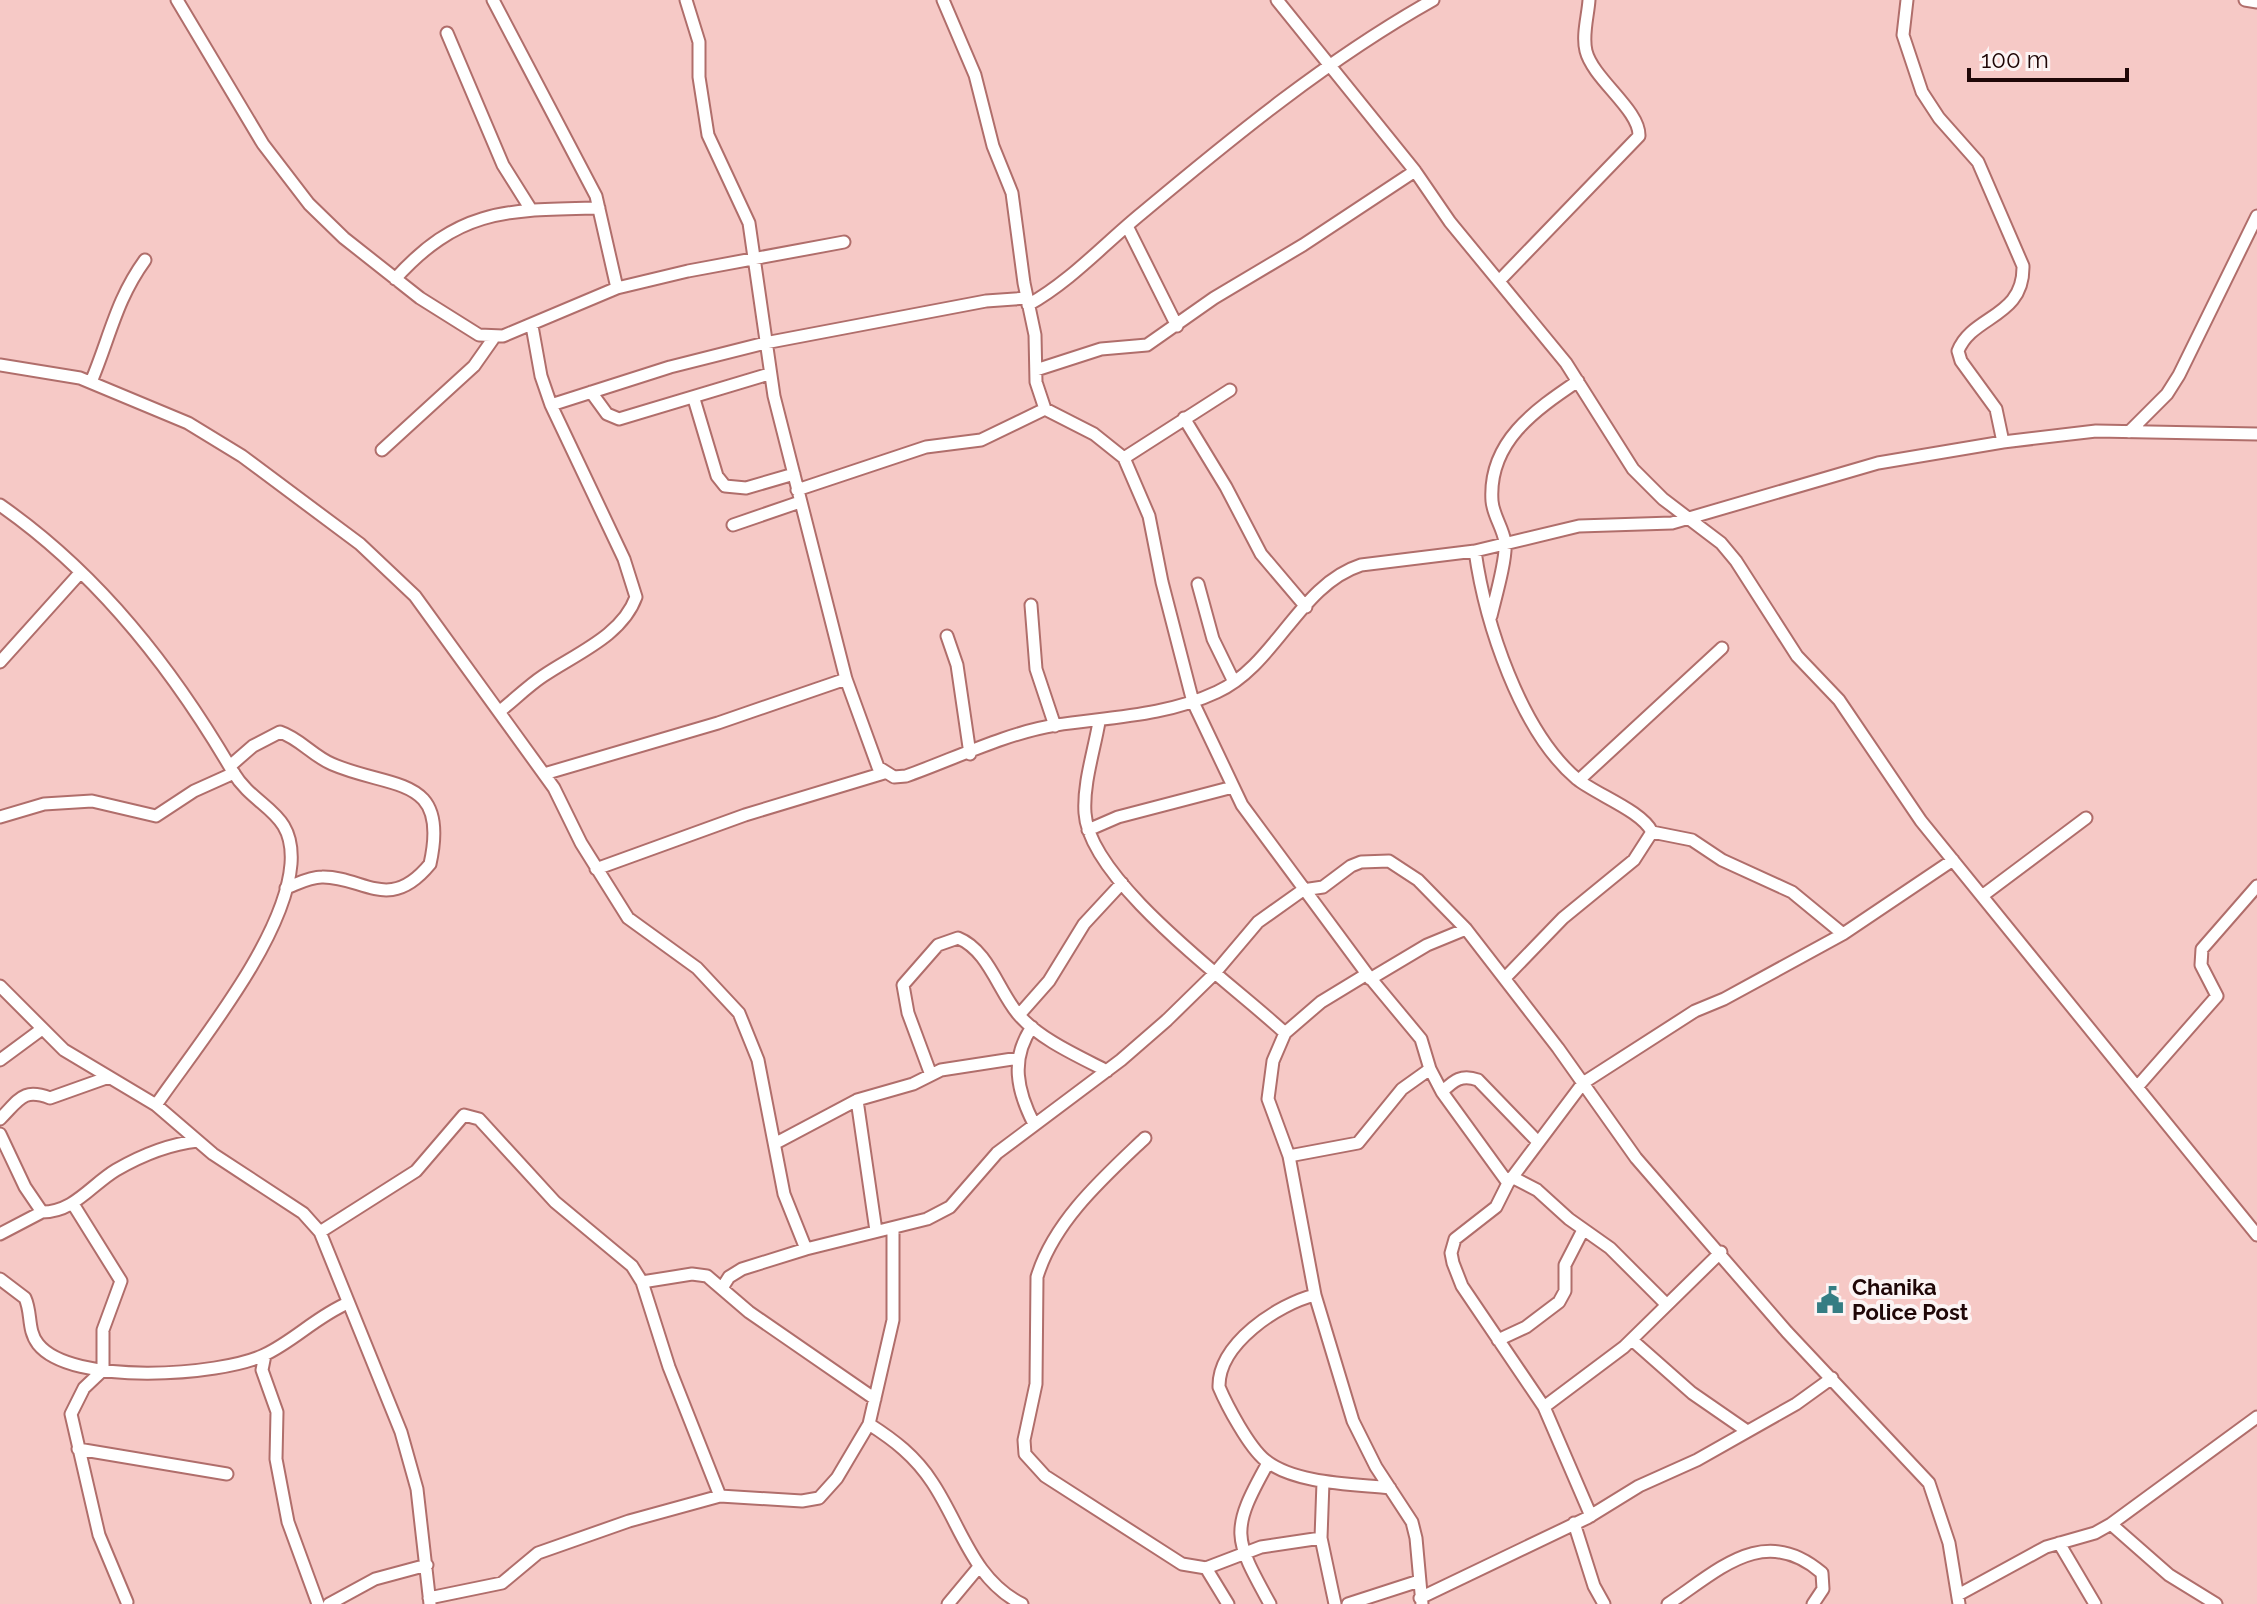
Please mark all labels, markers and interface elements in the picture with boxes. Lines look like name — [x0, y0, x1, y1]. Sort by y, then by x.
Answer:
scale bar — [1969, 32, 2127, 82]
text: 100 m — [1981, 45, 2049, 74]
place label: Chanika Police Post — [1852, 1274, 1969, 1325]
public building icon: Chanika Police Post — [1815, 1285, 1845, 1315]

